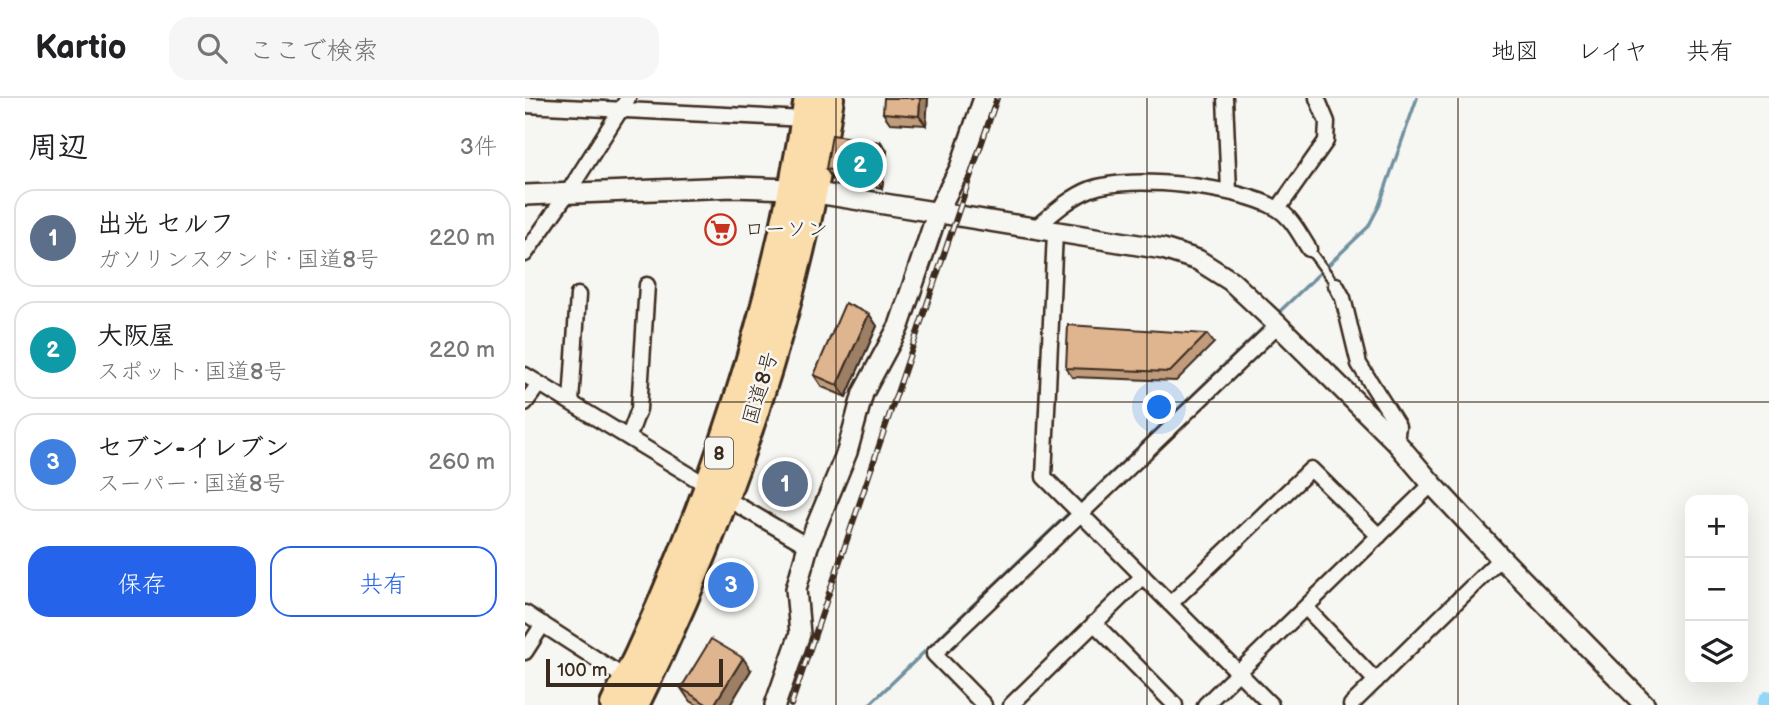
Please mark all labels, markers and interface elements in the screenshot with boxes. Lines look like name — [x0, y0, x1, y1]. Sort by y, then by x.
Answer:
search box — [169, 17, 659, 80]
text: Kartio — [35, 28, 127, 68]
icon: search — [193, 29, 231, 67]
text: ここで検索 — [249, 36, 379, 67]
text: 地図 — [1491, 37, 1539, 66]
text: レイヤ — [1577, 37, 1648, 66]
text: 共有 — [1686, 37, 1734, 66]
text: 周辺 — [28, 130, 88, 166]
text: 3件 — [460, 133, 497, 161]
pin: 2 — [837, 139, 883, 191]
text: 出光 セルフ — [97, 209, 235, 240]
supermarket icon: ローソン — [704, 212, 738, 246]
place label: ローソン — [744, 217, 828, 242]
text: 1 — [48, 224, 58, 252]
text: 220 m — [429, 224, 495, 252]
text: ガソリンスタンド · 国道8号 — [97, 246, 379, 274]
text: 大阪屋 — [97, 321, 175, 352]
text: 2 — [46, 336, 60, 364]
text: 220 m — [429, 336, 495, 364]
street label: 国道8号 — [738, 349, 783, 428]
text: スポット · 国道8号 — [97, 358, 286, 386]
your location — [1142, 390, 1176, 424]
text: セブン-イレブン — [97, 433, 290, 464]
road number: 8 — [705, 438, 733, 468]
text: 3 — [46, 448, 60, 476]
text: 260 m — [429, 448, 495, 476]
pin: 1 — [762, 458, 808, 510]
text: スーパー · 国道8号 — [97, 470, 286, 498]
map controls — [1685, 495, 1748, 684]
button: + — [1685, 495, 1748, 558]
button: 保存 — [28, 546, 256, 617]
button: 共有 — [270, 546, 497, 617]
button: − — [1685, 558, 1748, 621]
pin: 3 — [708, 559, 754, 611]
button: layers — [1685, 621, 1748, 684]
scale bar — [546, 656, 723, 688]
text: 100 m — [557, 659, 608, 682]

